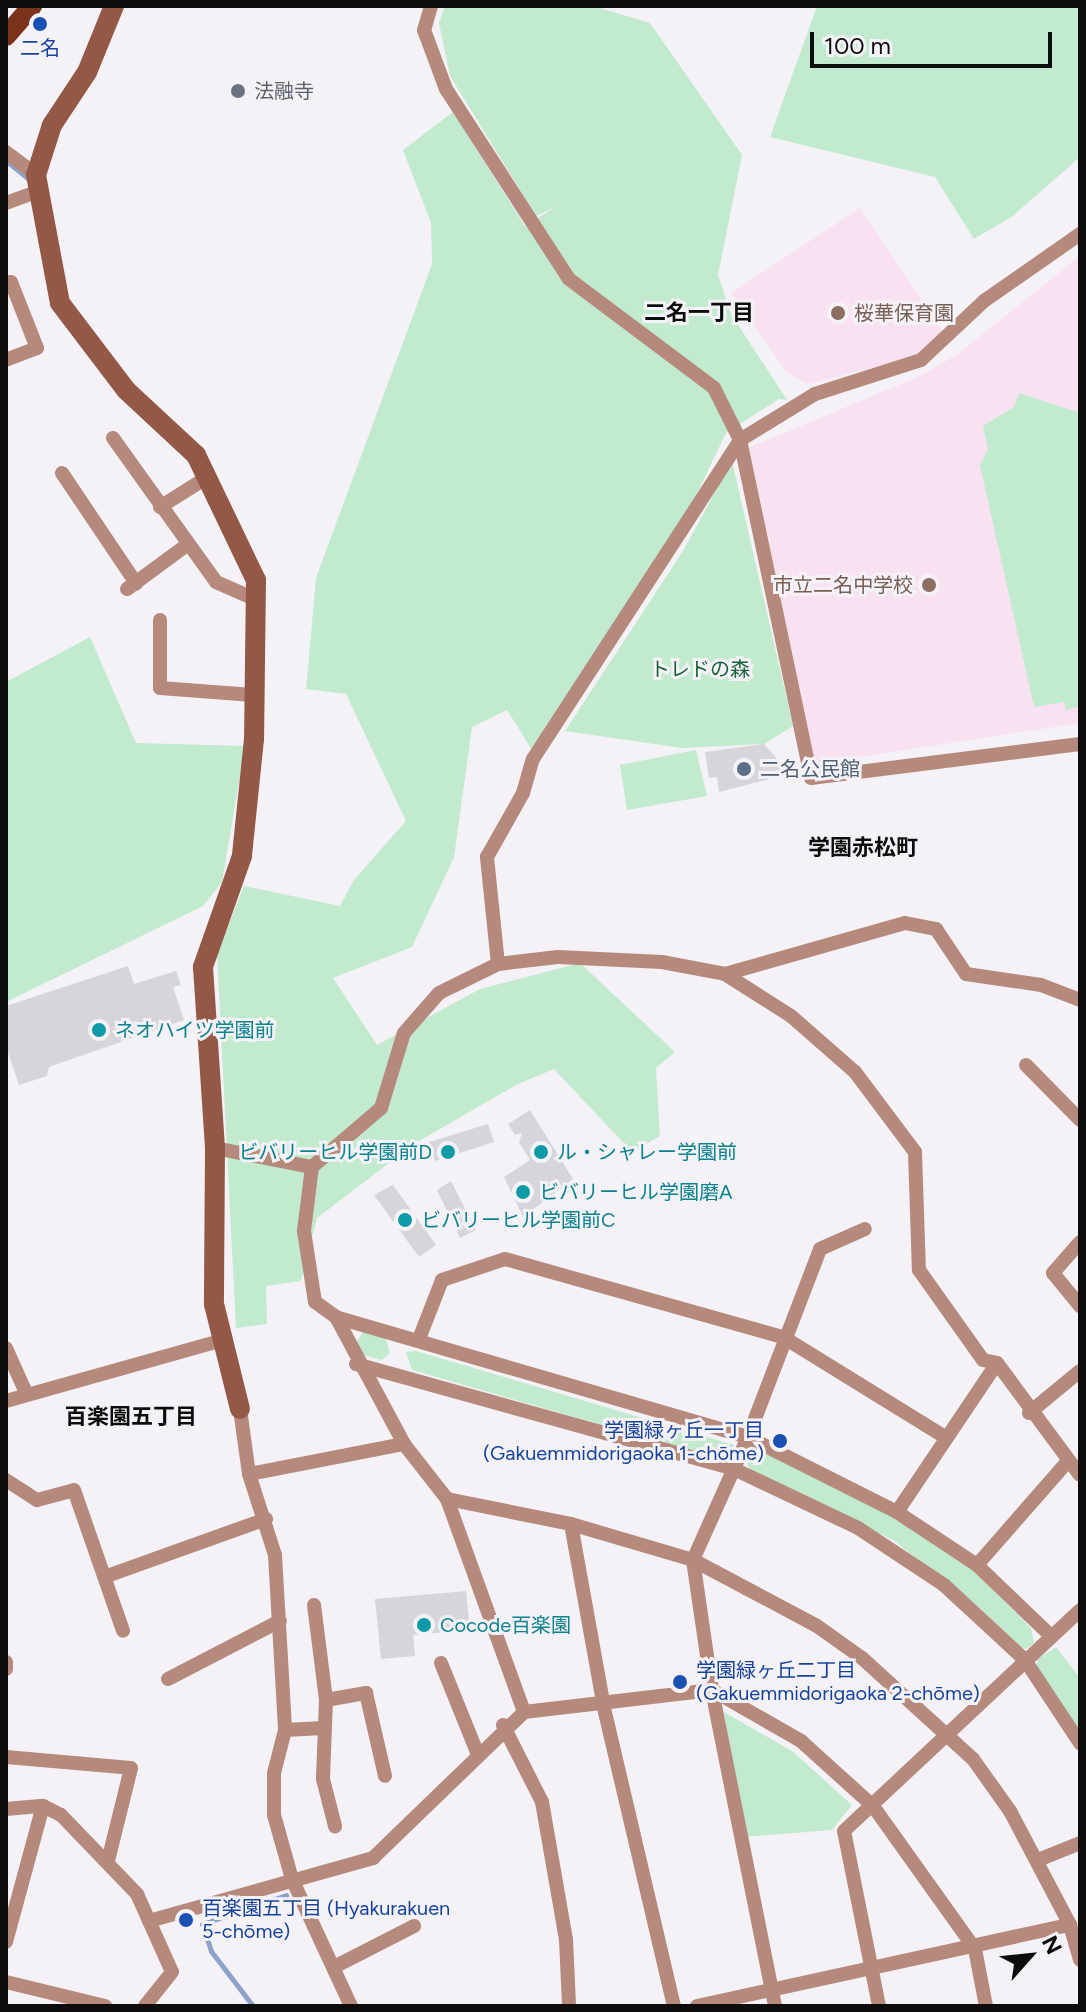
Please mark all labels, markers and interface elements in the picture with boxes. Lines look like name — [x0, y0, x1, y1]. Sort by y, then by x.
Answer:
marker: 二名 — [31, 15, 49, 33]
scale bar — [814, 16, 1056, 66]
text: 100 m — [824, 31, 891, 60]
place label: 二名 — [20, 36, 60, 60]
place label: 法融寺 — [254, 79, 314, 103]
marker: 法融寺 — [229, 82, 247, 100]
district label: 二名一丁目 — [644, 300, 754, 326]
place label: 桜華保育園 — [854, 301, 954, 325]
marker: 桜華保育園 — [829, 304, 847, 322]
place label: 市立二名中学校 — [773, 573, 913, 597]
marker: 市立二名中学校 — [920, 576, 938, 594]
park label: トレドの森 — [650, 657, 750, 681]
place label: 二名公民館 — [760, 757, 860, 781]
marker: 二名公民館 — [735, 760, 753, 778]
district label: 学園赤松町 — [808, 835, 918, 861]
place label: ネオハイツ学園前 — [115, 1018, 275, 1042]
marker: ネオハイツ学園前 — [90, 1021, 108, 1039]
place label: ビバリーヒル学園前D — [238, 1140, 432, 1164]
place label: ル・シャレー学園前 — [557, 1140, 737, 1164]
marker: ビバリーヒル学園前D — [439, 1143, 457, 1161]
marker: ル・シャレー学園前 — [532, 1143, 550, 1161]
place label: ビバリーヒル学園磨A — [539, 1180, 733, 1204]
marker: ビバリーヒル学園磨A — [514, 1183, 532, 1201]
place label: ビバリーヒル学園前C — [421, 1208, 615, 1232]
marker: ビバリーヒル学園前C — [396, 1211, 414, 1229]
district label: 百楽園五丁目 — [65, 1404, 197, 1430]
place label: 学園緑ヶ丘一丁目 (Gakuemmidorigaoka 1-chōme) — [483, 1418, 764, 1465]
marker: 学園緑ヶ丘一丁目 (Gakuemmidorigaoka 1-chōme) — [771, 1432, 789, 1450]
place label: Cocode百楽園 — [440, 1613, 571, 1637]
marker: Cocode百楽園 — [415, 1616, 433, 1634]
place label: 学園緑ヶ丘二丁目 (Gakuemmidorigaoka 2-chōme) — [696, 1658, 980, 1705]
marker: 学園緑ヶ丘二丁目 (Gakuemmidorigaoka 2-chōme) — [671, 1673, 689, 1691]
place label: 百楽園五丁目 (Hyakurakuen 5-chōme) — [202, 1896, 450, 1943]
marker: 百楽園五丁目 (Hyakurakuen 5-chōme) — [177, 1911, 195, 1929]
north arrow — [990, 1916, 1070, 1996]
text: N — [1036, 1931, 1068, 1959]

